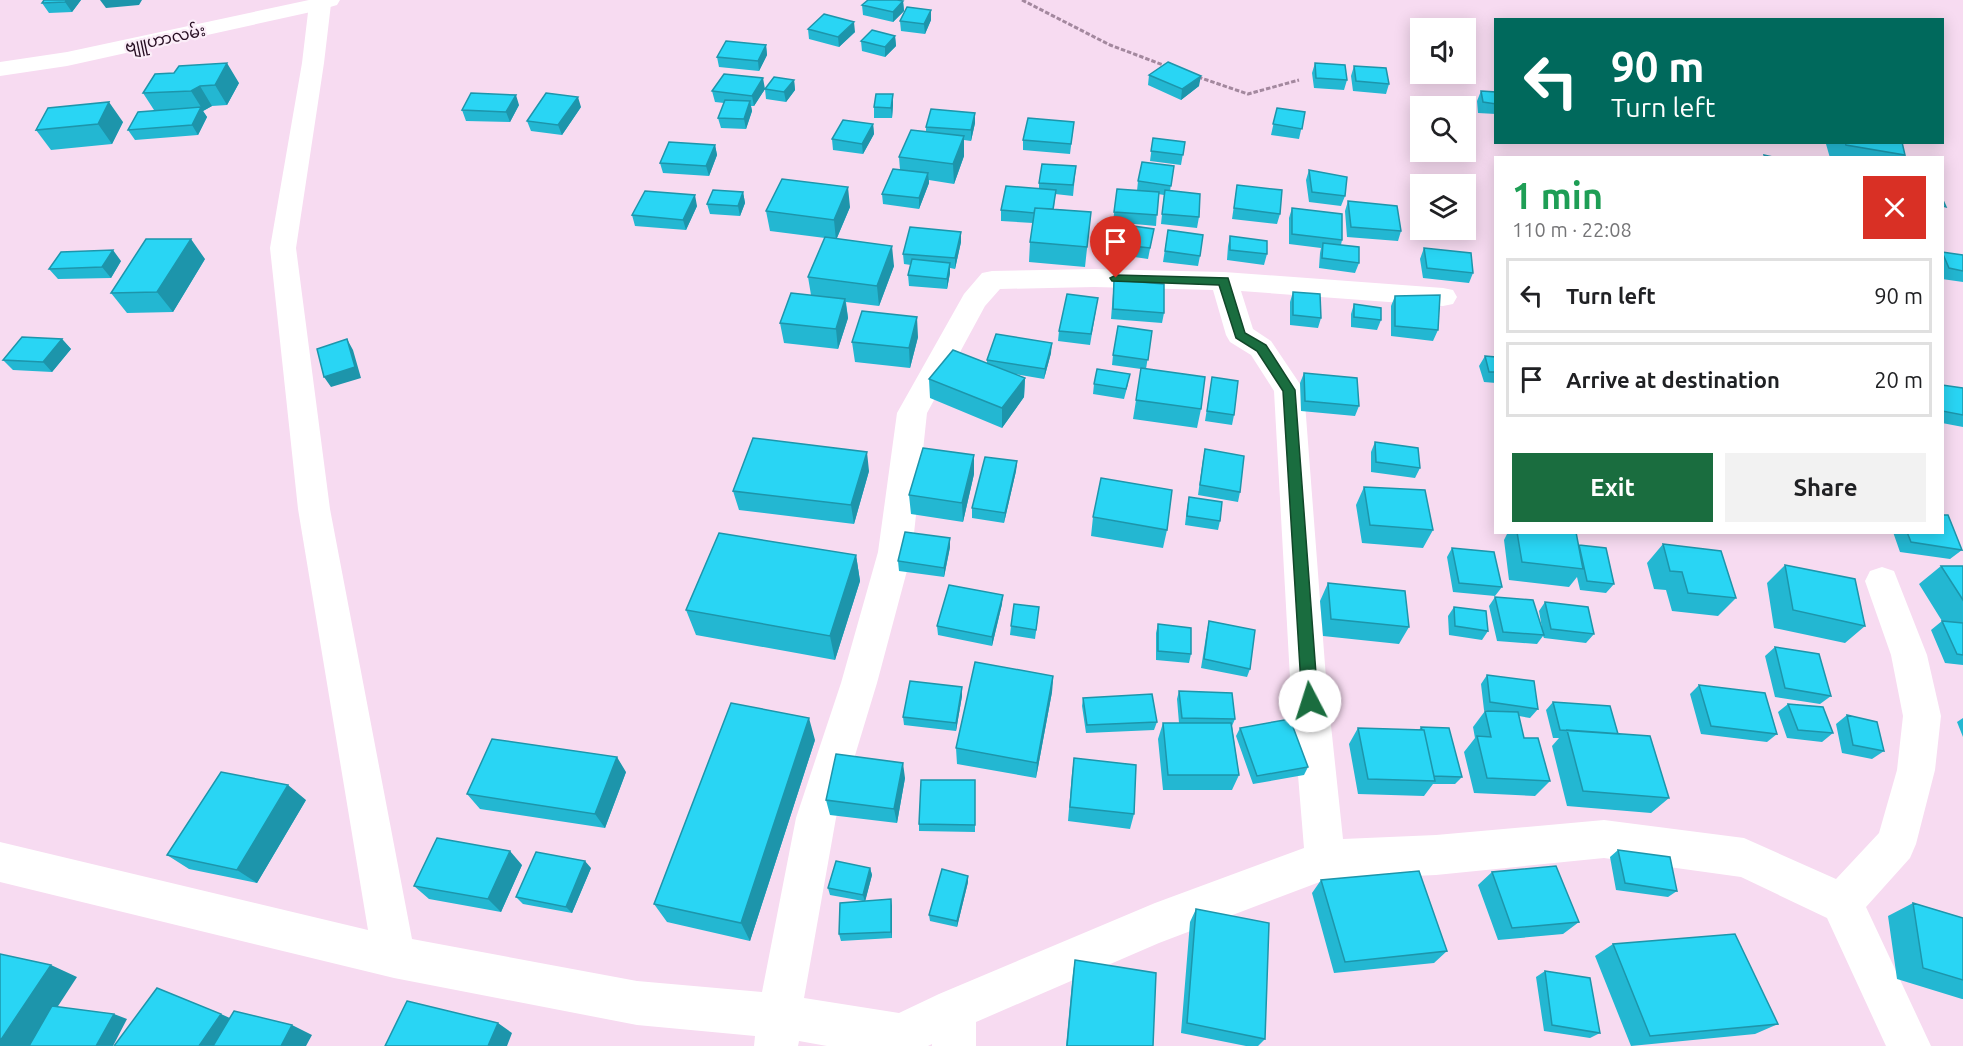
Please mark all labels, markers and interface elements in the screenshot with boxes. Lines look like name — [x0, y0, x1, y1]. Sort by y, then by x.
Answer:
map controls — [1410, 18, 1476, 240]
button: sound — [1410, 18, 1476, 84]
street label: ဗျူဟာလမ်း — [123, 19, 208, 60]
icon: left — [1512, 42, 1590, 120]
text: 90 m — [1611, 43, 1705, 90]
text: Turn left — [1611, 92, 1715, 122]
button: search — [1410, 96, 1476, 162]
button: layers — [1410, 174, 1476, 240]
text: 1 min — [1512, 175, 1603, 216]
button: close — [1863, 176, 1926, 239]
pin — [1090, 216, 1141, 278]
text: 110 m · 22:08 — [1512, 218, 1632, 241]
icon: arrive — [1099, 225, 1132, 258]
icon: left — [1515, 279, 1548, 312]
text: Turn left — [1566, 283, 1656, 308]
text: 90 m — [1874, 283, 1923, 308]
icon: arrive — [1515, 363, 1548, 396]
text: Arrive at destination — [1566, 367, 1780, 392]
text: 20 m — [1874, 367, 1923, 392]
button: Exit — [1512, 453, 1713, 522]
button: Share — [1725, 453, 1926, 522]
position arrow — [1278, 669, 1342, 733]

